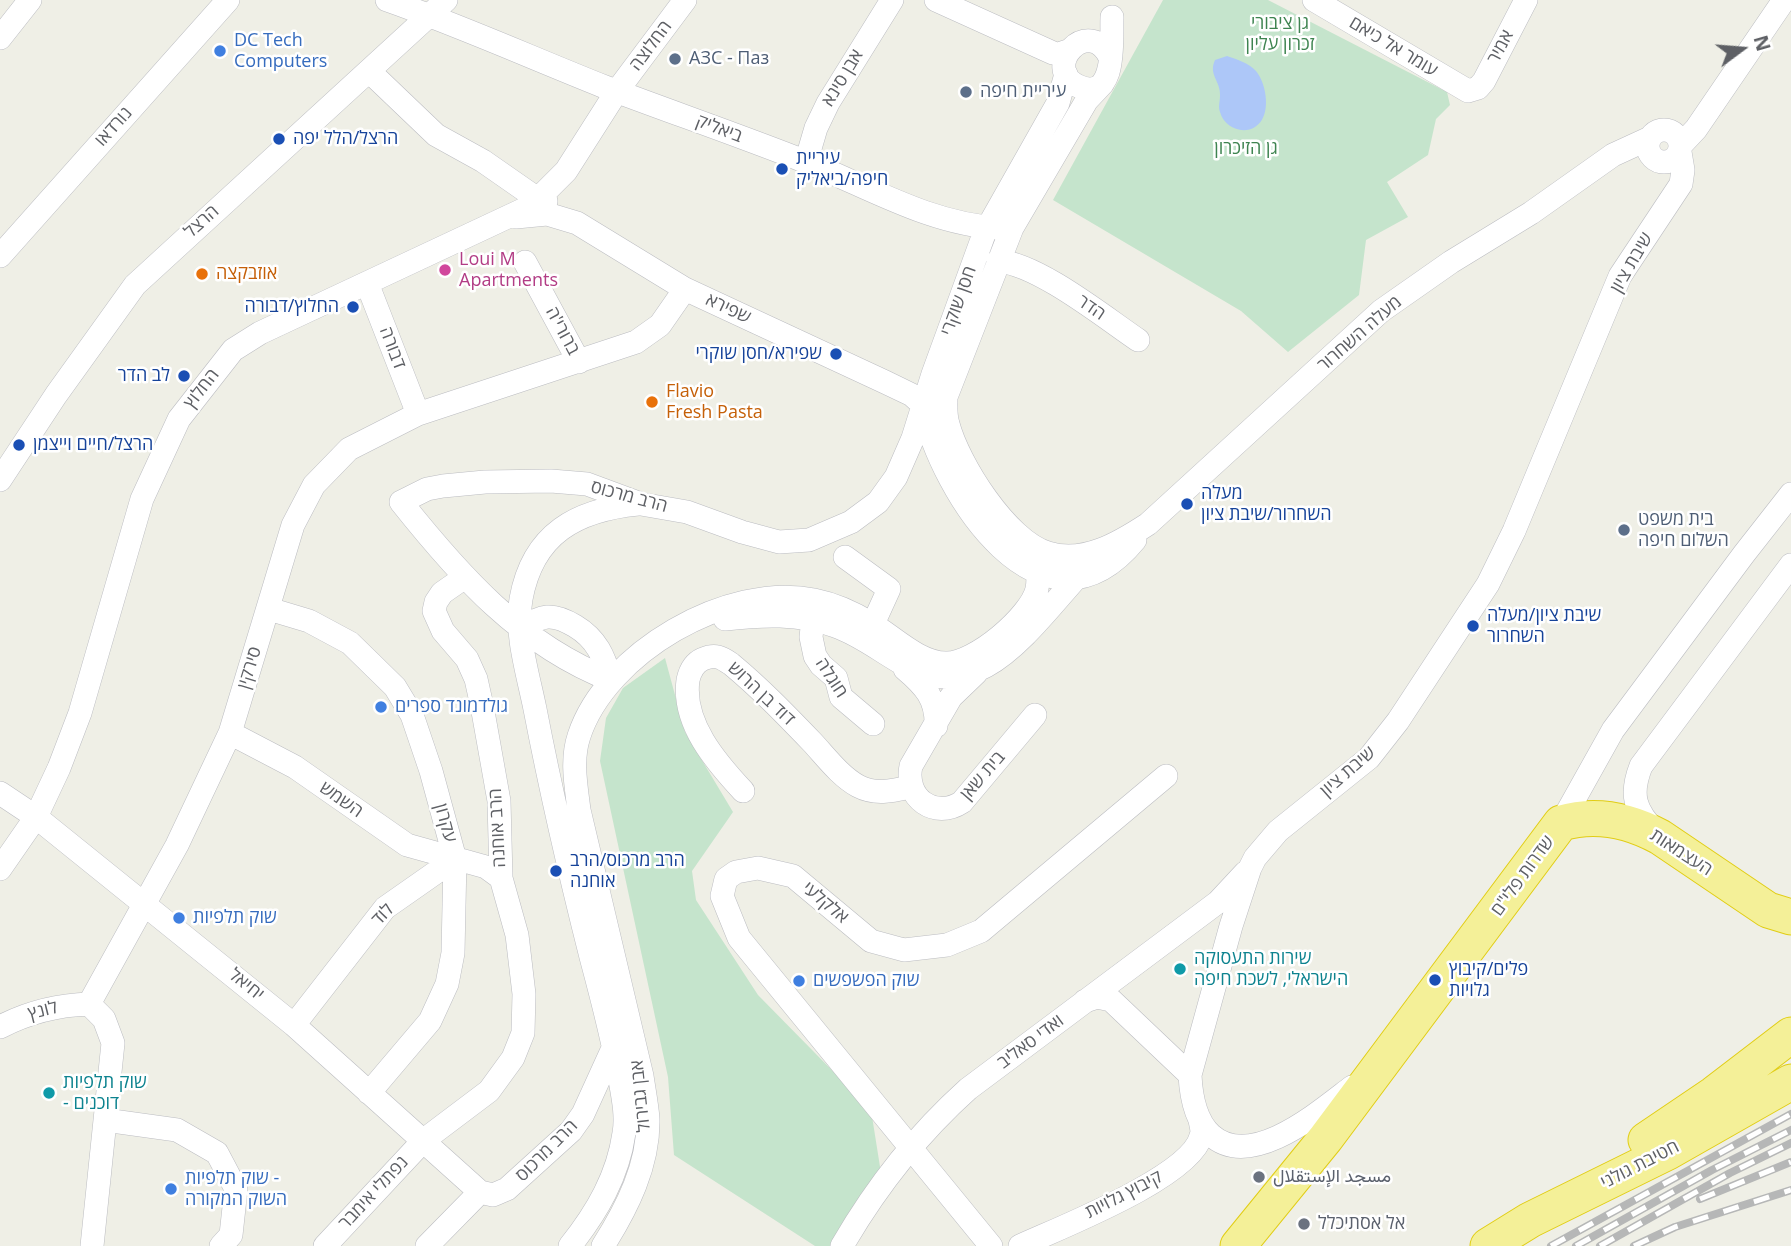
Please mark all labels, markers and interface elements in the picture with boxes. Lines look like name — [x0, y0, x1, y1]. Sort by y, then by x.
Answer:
street label: עומר אל כיאם — [1345, 12, 1441, 82]
park label: גן ציבורי זכרון עליון — [1246, 13, 1314, 56]
north arrow — [1707, 14, 1777, 84]
street label: החלוצה — [625, 17, 677, 75]
street label: אמיר — [1483, 26, 1519, 68]
place label: DC Tech Computers — [234, 30, 327, 72]
text: N — [1748, 32, 1777, 54]
marker: DC Tech Computers — [212, 43, 228, 59]
street label: אבן סינא — [818, 46, 868, 110]
place label: АЗС - Паз — [689, 48, 769, 70]
marker: АЗС - Паз — [667, 51, 683, 67]
place label: עיריית חיפה — [980, 81, 1066, 103]
marker: עיריית חיפה — [958, 84, 974, 100]
street label: נורדאו — [91, 103, 137, 151]
street label: ביאליק — [693, 110, 745, 148]
place label: הרצל/הלל יפה — [293, 128, 398, 150]
marker: הרצל/הלל יפה — [271, 131, 287, 147]
park label: גן הזיכרון — [1214, 138, 1278, 160]
place label: עיריית חיפה/ביאליק — [796, 148, 888, 190]
marker: עיריית חיפה/ביאליק — [774, 161, 790, 177]
street label: הרצל — [180, 201, 224, 243]
street label: שיבת ציון — [1606, 229, 1658, 297]
place label: Loui M Apartments — [459, 249, 558, 292]
marker: Loui M Apartments — [437, 262, 453, 278]
place label: אוזבקצה — [216, 263, 277, 285]
street label: חסן שוקרי — [936, 263, 982, 339]
marker: אוזבקצה — [194, 266, 210, 282]
street label: שפירא — [702, 289, 754, 329]
street label: הדר — [1073, 291, 1109, 325]
street label: מעלה השחרור — [1314, 292, 1406, 376]
place label: החלוץ/דבורה — [244, 296, 339, 318]
marker: החלוץ/דבורה — [345, 299, 361, 315]
street label: ברורי'ה — [540, 303, 584, 359]
street label: דבורה — [374, 324, 410, 372]
place label: שפירא/חסן שוקרי — [696, 343, 822, 365]
marker: שפירא/חסן שוקרי — [828, 346, 844, 362]
place label: לב הדר — [118, 365, 170, 387]
street label: החלוץ — [180, 365, 224, 413]
marker: לב הדר — [176, 368, 192, 384]
place label: Flavio Fresh Pasta — [666, 381, 763, 424]
marker: Flavio Fresh Pasta — [644, 394, 660, 410]
place label: הרצל/חיים וייצמן — [33, 434, 153, 456]
marker: הרצל/חיים וייצמן — [11, 437, 27, 453]
street label: הרב מרכוס — [588, 476, 670, 518]
place label: מעלה השחרור/שיבת ציון — [1201, 483, 1331, 526]
marker: מעלה השחרור/שיבת ציון — [1179, 496, 1195, 512]
place label: בית משפט השלום חיפה — [1638, 509, 1729, 552]
marker: בית משפט השלום חיפה — [1616, 522, 1632, 538]
place label: שיבת ציון/מעלה השחרור — [1487, 605, 1601, 648]
marker: שיבת ציון/מעלה השחרור — [1465, 618, 1481, 634]
street label: סירקין — [233, 644, 267, 692]
street label: חוגלה — [810, 654, 852, 702]
street label: דוד בן הרוש — [723, 658, 799, 730]
place label: גולדמונד ספרים — [395, 696, 508, 718]
marker: גולדמונד ספרים — [373, 699, 389, 715]
street label: שיבת ציון — [1316, 742, 1380, 802]
street label: בית שאן — [956, 747, 1010, 805]
street label: השמש — [315, 777, 367, 823]
street label: הרב אוחנה — [485, 788, 511, 868]
street label: עקרון — [429, 801, 461, 845]
street label: העצמאות — [1646, 825, 1716, 881]
street label: שדרות פלי"ם — [1487, 832, 1559, 920]
place label: הרב מרכוס/הרב אוחנה — [570, 850, 685, 892]
marker: הרב מרכוס/הרב אוחנה — [548, 863, 564, 879]
street label: אלקלעי — [798, 877, 852, 929]
street label: לוד — [367, 899, 399, 931]
place label: שוק תלפיות — [193, 907, 277, 929]
marker: שוק תלפיות — [171, 910, 187, 926]
place label: שירות התעסוקה הישראלי, לשכת חיפה — [1194, 948, 1348, 990]
place label: פלים/קיבוץ גלויות — [1449, 959, 1528, 1002]
marker: שירות התעסוקה הישראלי, לשכת חיפה — [1172, 961, 1188, 977]
street label: יחיאל — [224, 964, 268, 1006]
place label: שוק הפשפשים — [813, 970, 919, 992]
marker: פלים/קיבוץ גלויות — [1427, 972, 1443, 988]
marker: שוק הפשפשים — [791, 973, 807, 989]
street label: לונץ — [26, 997, 60, 1025]
street label: ואדי סאליב — [994, 1010, 1068, 1074]
street label: אבן גבירול — [626, 1059, 656, 1133]
place label: שוק תלפיות - דוכנים — [63, 1072, 147, 1114]
marker: שוק תלפיות - דוכנים — [41, 1085, 57, 1101]
street label: הרב מרכוס — [512, 1116, 582, 1186]
street label: חטיבת גולני — [1597, 1136, 1683, 1194]
street label: נפתלי אימבר — [335, 1152, 413, 1234]
street label: קיבוץ גלויות — [1082, 1166, 1166, 1224]
place label: مسجد الإستقلال — [1273, 1166, 1391, 1188]
place label: שוק תלפיות - השוק המקורה — [185, 1168, 287, 1210]
marker: مسجد الإستقلال — [1251, 1169, 1267, 1185]
marker: שוק תלפיות - השוק המקורה — [163, 1181, 179, 1197]
place label: אל אסתיכלל — [1318, 1213, 1405, 1235]
marker: אל אסתיכלל — [1296, 1216, 1312, 1232]

